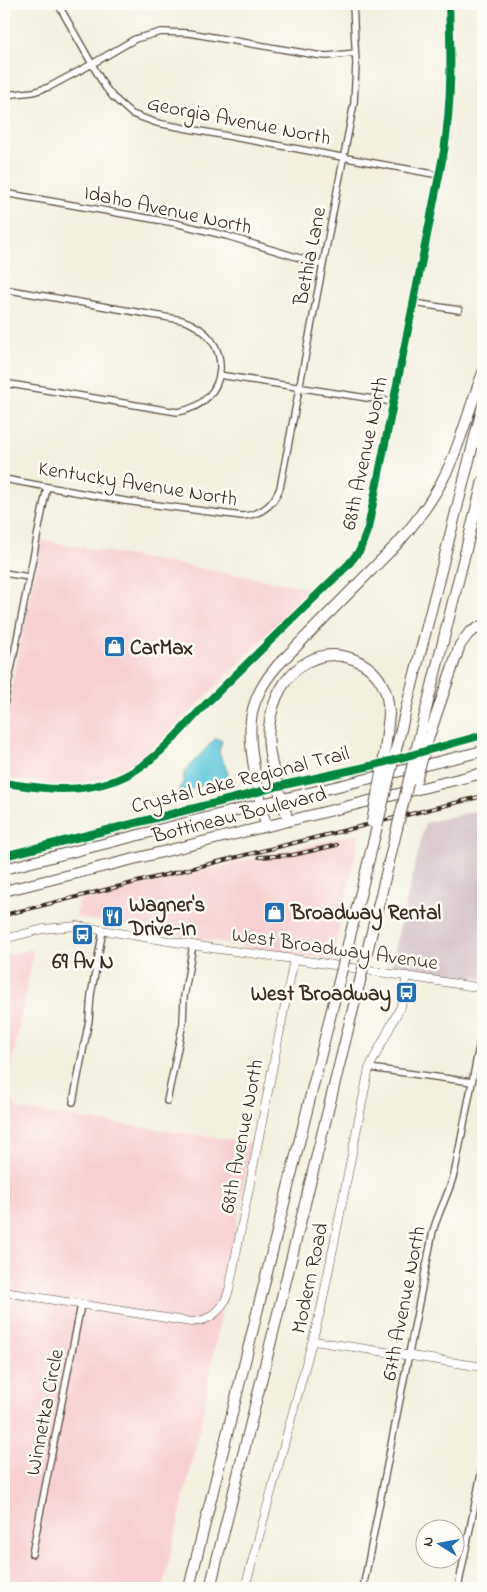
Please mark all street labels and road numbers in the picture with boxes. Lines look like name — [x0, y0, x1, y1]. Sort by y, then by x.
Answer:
street label: Georgia Avenue North — [144, 89, 333, 156]
street label: Idaho Avenue North — [81, 179, 254, 243]
street label: Bethia Lane — [287, 204, 335, 309]
street label: 68th Avenue North — [335, 374, 397, 533]
street label: Kentucky Avenue North — [36, 454, 239, 517]
street label: Crystal Lake Regional Trail — [128, 739, 353, 824]
street label: Bottineau Boulevard — [148, 780, 330, 852]
street label: West Broadway Avenue — [229, 921, 440, 981]
street label: 68th Avenue North — [213, 1057, 273, 1216]
street label: Modern Road — [285, 1220, 337, 1337]
street label: 67th Avenue North — [375, 1224, 435, 1383]
street label: Winnetka Circle — [19, 1346, 73, 1478]

